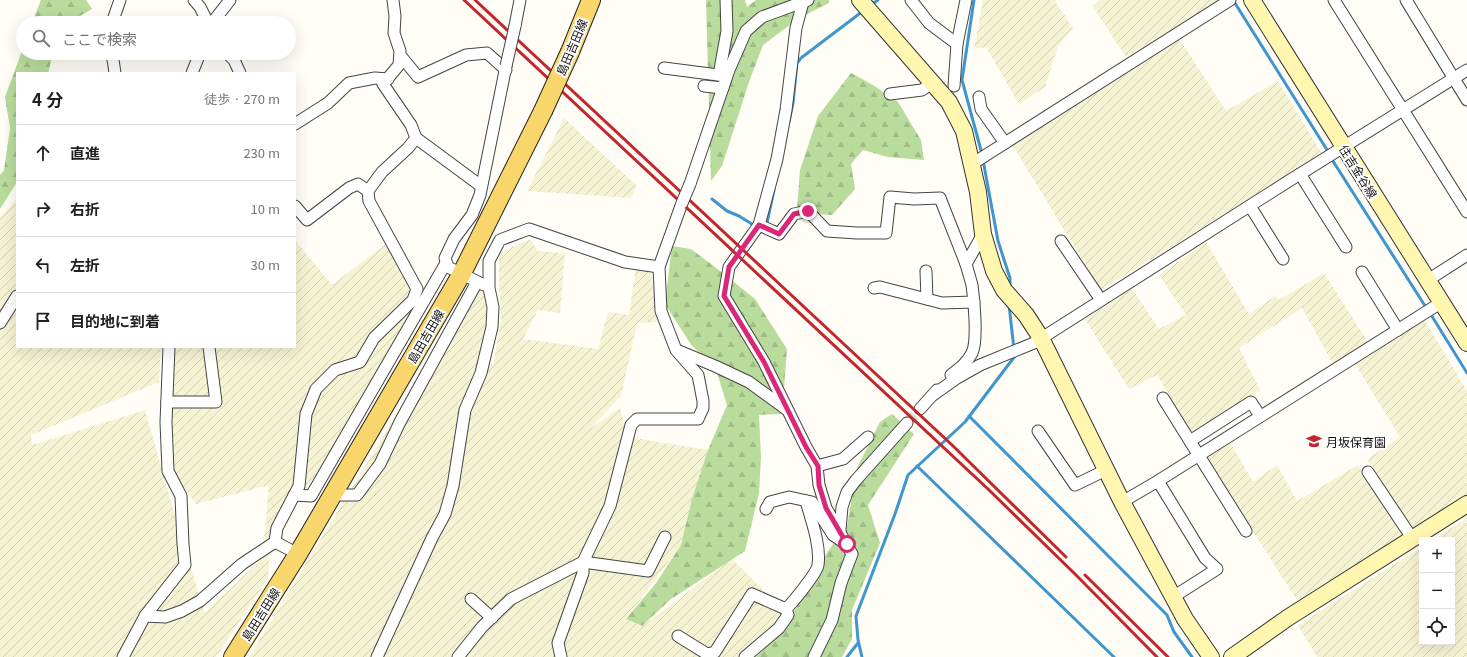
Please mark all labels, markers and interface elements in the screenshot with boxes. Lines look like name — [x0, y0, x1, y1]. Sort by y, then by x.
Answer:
search box — [16, 16, 296, 60]
street label: 島田吉田線 — [551, 16, 591, 78]
icon: search — [30, 27, 52, 49]
text: ここで検索 — [62, 28, 137, 49]
text: 4 分 — [32, 86, 63, 111]
text: 徒歩 · 270 m — [204, 89, 280, 108]
street label: 住吉金谷線 — [1336, 141, 1382, 201]
icon: ahead — [32, 142, 54, 164]
text: 直進 — [70, 142, 100, 163]
text: 230 m — [243, 143, 280, 162]
icon: right — [32, 198, 54, 220]
text: 右折 — [70, 198, 100, 219]
text: 10 m — [251, 199, 280, 218]
route end — [799, 202, 817, 220]
icon: left — [32, 254, 54, 276]
text: 左折 — [70, 254, 100, 275]
text: 30 m — [251, 255, 280, 274]
street label: 島田吉田線 — [403, 306, 447, 366]
icon: arrive — [32, 310, 54, 332]
text: 目的地に到着 — [70, 310, 160, 331]
school or university icon: 月坂保育園 — [1305, 432, 1323, 450]
place label: 月坂保育園 — [1326, 433, 1386, 450]
route start — [838, 535, 856, 553]
map controls — [1419, 537, 1455, 645]
button: + — [1419, 537, 1455, 573]
button: − — [1419, 573, 1455, 609]
street label: 島田吉田線 — [237, 584, 283, 644]
button: locate — [1419, 609, 1455, 645]

